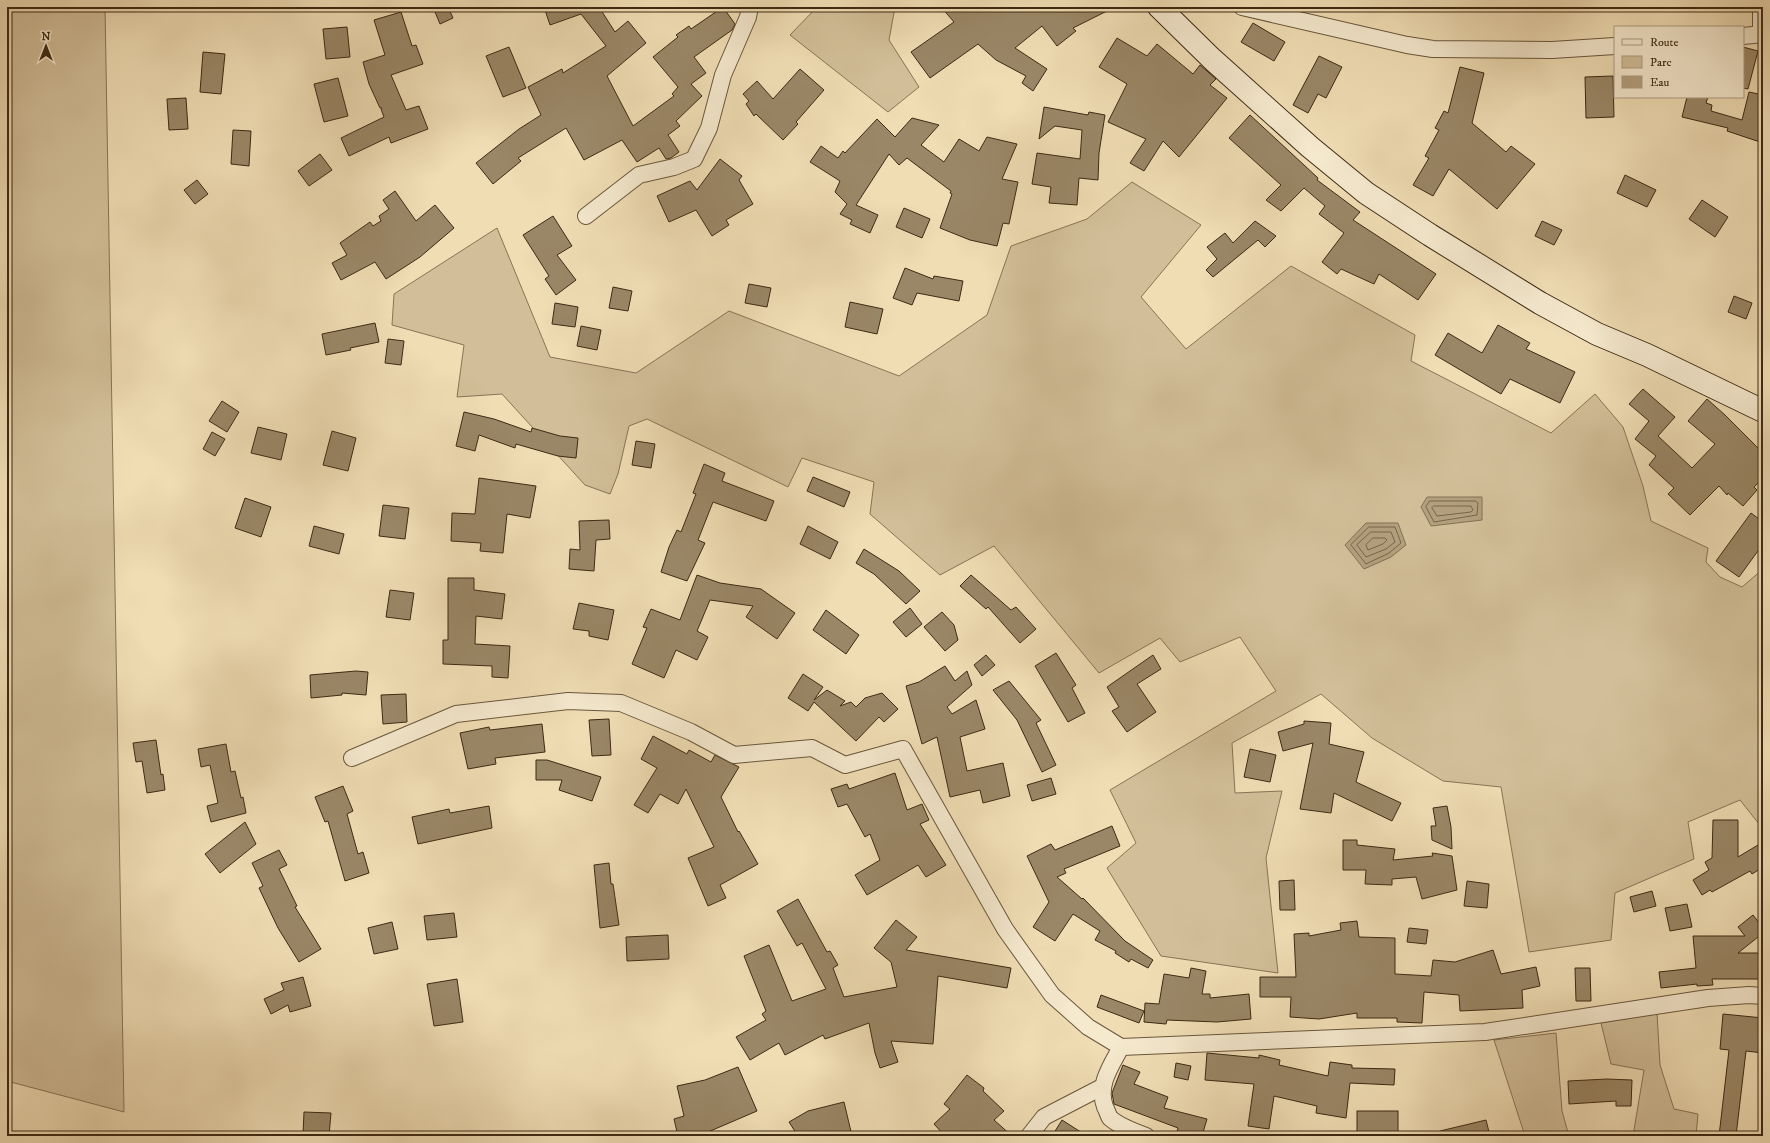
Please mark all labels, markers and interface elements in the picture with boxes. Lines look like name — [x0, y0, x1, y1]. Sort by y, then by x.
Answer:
north arrow — [26, 26, 66, 66]
legend — [1614, 26, 1744, 98]
text: N — [41, 30, 51, 44]
text: Route — [1650, 35, 1678, 50]
text: Parc — [1650, 55, 1672, 70]
text: Eau — [1650, 75, 1670, 90]

